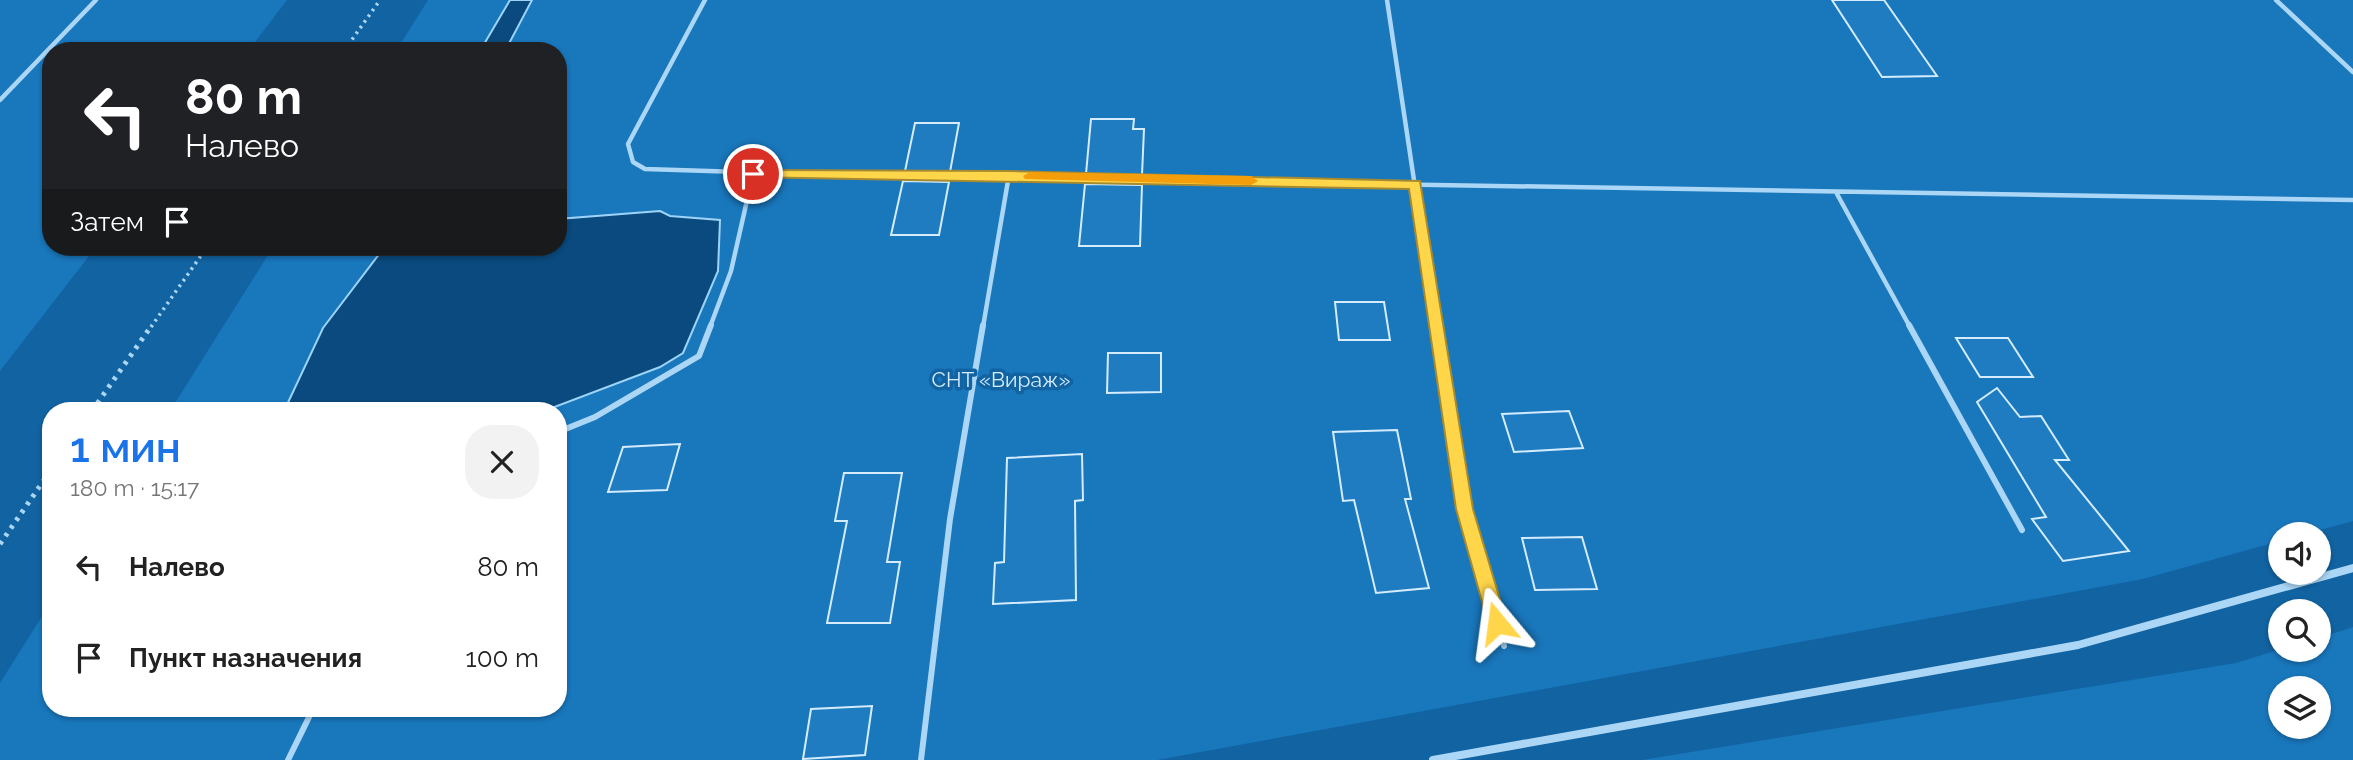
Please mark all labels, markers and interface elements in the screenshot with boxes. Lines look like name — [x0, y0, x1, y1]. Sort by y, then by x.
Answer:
text: 80 m — [185, 68, 302, 125]
icon: left — [70, 70, 161, 161]
text: Налево — [185, 127, 299, 164]
pin — [723, 144, 783, 204]
icon: arrive — [734, 155, 772, 193]
icon: arrive — [158, 203, 196, 241]
text: Затем — [70, 207, 144, 237]
park label: СНТ «Вираж» — [932, 367, 1070, 392]
text: 1 мин — [70, 423, 181, 472]
button: close — [465, 425, 539, 499]
text: 180 m · 15:17 — [70, 474, 199, 501]
map controls — [2268, 522, 2331, 739]
button: sound — [2268, 522, 2331, 585]
icon: left — [70, 548, 108, 586]
text: Налево — [129, 552, 225, 582]
text: 80 m — [477, 552, 539, 582]
position arrow — [1460, 586, 1534, 660]
button: search — [2268, 599, 2331, 662]
icon: arrive — [70, 639, 108, 677]
text: Пункт назначения — [129, 643, 362, 673]
text: 100 m — [466, 643, 539, 673]
button: layers — [2268, 676, 2331, 739]

